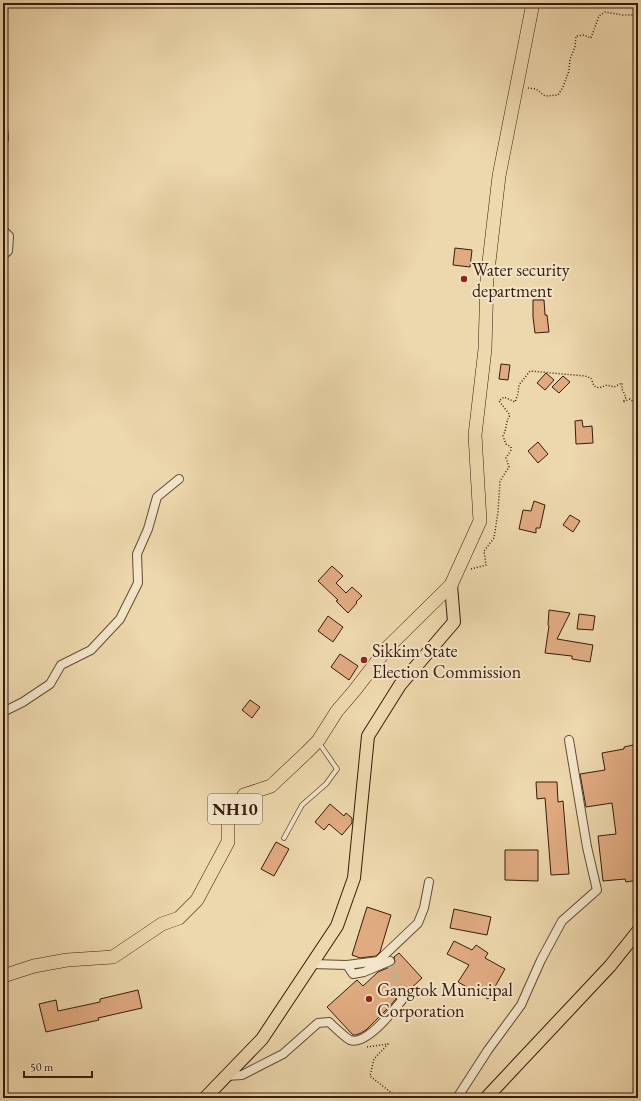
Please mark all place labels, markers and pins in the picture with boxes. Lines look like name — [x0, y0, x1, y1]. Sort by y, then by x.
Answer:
place label: Water security department — [472, 258, 570, 302]
marker: Water security department — [459, 274, 469, 284]
place label: Sikkim State Election Commission — [372, 639, 522, 683]
marker: Sikkim State Election Commission — [359, 655, 369, 665]
place label: Gangtok Municipal Corporation — [377, 978, 513, 1022]
marker: Gangtok Municipal Corporation — [364, 994, 374, 1004]

